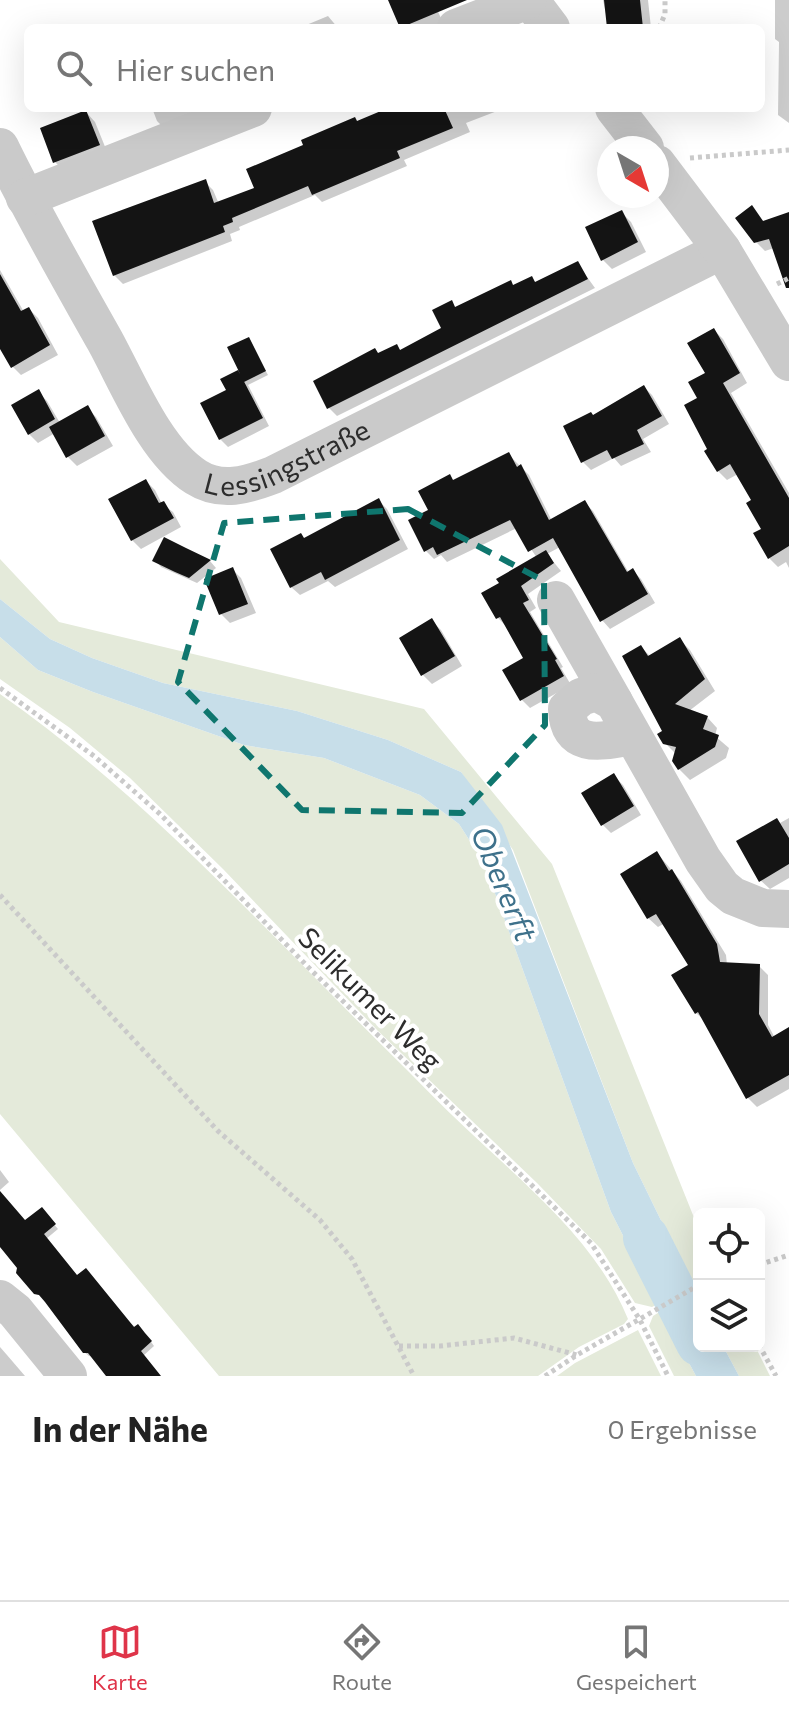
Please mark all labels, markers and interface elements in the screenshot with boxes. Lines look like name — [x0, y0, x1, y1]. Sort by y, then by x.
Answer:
search box — [24, 24, 765, 112]
icon: search — [52, 46, 96, 90]
text: Hier suchen — [116, 50, 275, 87]
north arrow — [597, 136, 669, 208]
street label: Lessingstraße — [201, 411, 375, 502]
water label: Obererft — [465, 820, 546, 947]
street label: Selikumer Weg — [292, 920, 449, 1077]
map controls — [693, 1208, 765, 1352]
button: locate — [693, 1208, 765, 1280]
button: layers — [693, 1280, 765, 1352]
text: In der Nähe — [32, 1407, 208, 1449]
text: 0 Ergebnisse — [607, 1413, 757, 1444]
tab: Karte — [92, 1620, 148, 1695]
tab: Route — [332, 1620, 392, 1695]
tab: Gespeichert — [576, 1620, 697, 1695]

